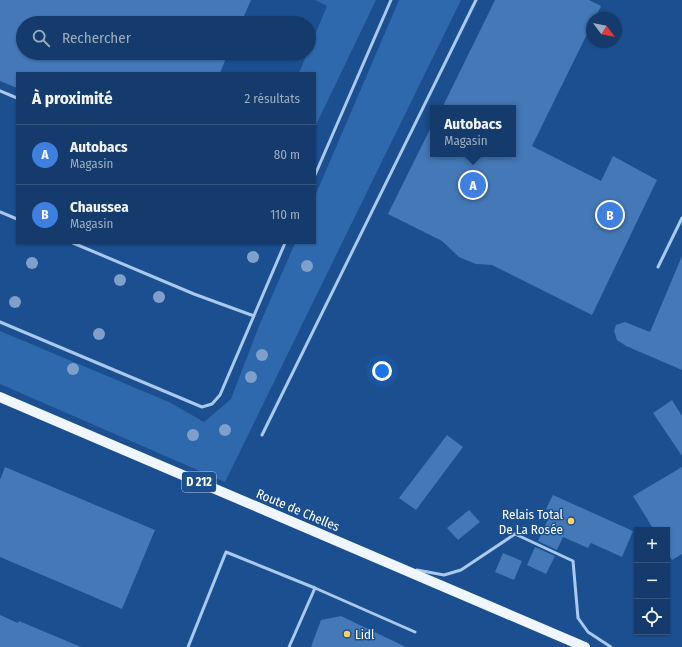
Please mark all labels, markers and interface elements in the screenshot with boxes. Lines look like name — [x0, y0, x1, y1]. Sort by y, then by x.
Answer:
north arrow — [586, 12, 622, 48]
search box — [16, 16, 316, 60]
icon: search — [30, 27, 52, 49]
text: Rechercher — [62, 29, 131, 47]
text: À proximité — [32, 88, 113, 109]
text: 2 résultats — [245, 91, 300, 106]
popup — [430, 105, 516, 157]
text: Autobacs — [444, 115, 502, 133]
text: Magasin — [444, 133, 488, 148]
text: Autobacs — [70, 138, 128, 156]
text: A — [41, 147, 49, 162]
text: 80 m — [274, 147, 300, 162]
text: Magasin — [70, 156, 113, 171]
pin: A — [460, 170, 486, 200]
text: Chaussea — [70, 198, 129, 216]
pin: B — [597, 200, 623, 230]
text: B — [41, 207, 49, 222]
text: 110 m — [270, 207, 300, 222]
text: Magasin — [70, 216, 113, 231]
your location — [372, 361, 392, 381]
road number: D 212 — [182, 472, 216, 492]
street label: Route de Chelles — [254, 486, 342, 534]
place label: Relais Total De La Rosée — [499, 507, 564, 537]
marker: Relais Total De La Rosée — [566, 516, 576, 526]
map controls — [634, 527, 670, 635]
button: + — [634, 527, 670, 563]
button: − — [634, 563, 670, 599]
button: locate — [634, 599, 670, 635]
place label: Lidl — [355, 627, 375, 642]
marker: Lidl — [342, 629, 352, 639]

